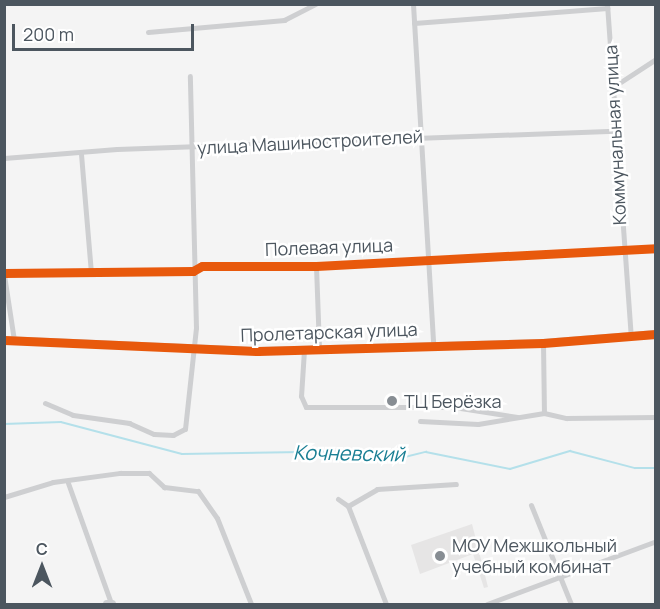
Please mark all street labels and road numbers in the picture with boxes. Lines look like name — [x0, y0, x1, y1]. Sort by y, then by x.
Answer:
street label: Коммунальная улица — [599, 44, 631, 226]
street label: улица Машиностроителей — [197, 125, 423, 159]
street label: Полевая улица — [265, 234, 393, 260]
street label: Пролетарская улица — [240, 318, 418, 346]

